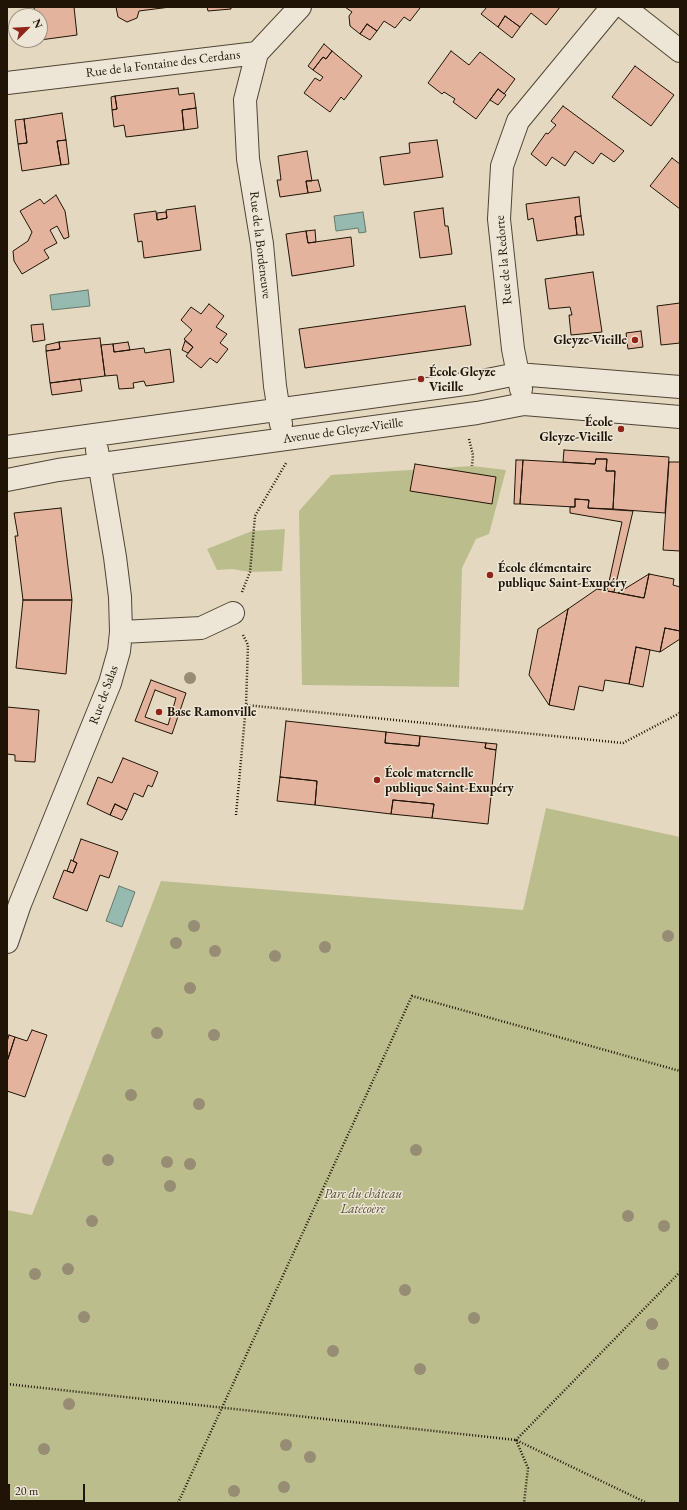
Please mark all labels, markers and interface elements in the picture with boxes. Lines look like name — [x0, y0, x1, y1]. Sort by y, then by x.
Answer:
north arrow — [8, 8, 48, 48]
text: N — [30, 17, 46, 30]
street label: Rue de la Fontaine des Cerdans — [85, 47, 241, 81]
street label: Rue de la Bordeneuve — [246, 190, 274, 300]
street label: Rue de la Redorte — [492, 215, 516, 305]
place label: Gleyze-Vieille — [554, 332, 627, 348]
marker: Gleyze-Vieille — [630, 335, 640, 345]
place label: École Gleyze Vieille — [429, 364, 496, 395]
marker: École Gleyze Vieille — [416, 374, 426, 384]
place label: École Gleyze-Vieille — [540, 414, 613, 445]
street label: Avenue de Gleyze-Vieille — [282, 415, 404, 447]
marker: École Gleyze-Vieille — [616, 424, 626, 434]
place label: École élémentaire publique Saint-Exupéry — [498, 560, 627, 591]
marker: École élémentaire publique Saint-Exupéry — [485, 570, 495, 580]
street label: Rue de Salas — [86, 663, 122, 727]
place label: Base Ramonville — [167, 704, 256, 720]
marker: Base Ramonville — [154, 707, 164, 717]
place label: École maternelle publique Saint-Exupéry — [385, 765, 514, 796]
marker: École maternelle publique Saint-Exupéry — [372, 775, 382, 785]
park label: Parc du château Latécoère — [324, 1186, 402, 1217]
scale bar — [10, 1476, 87, 1502]
text: 20 m — [15, 1483, 38, 1499]

